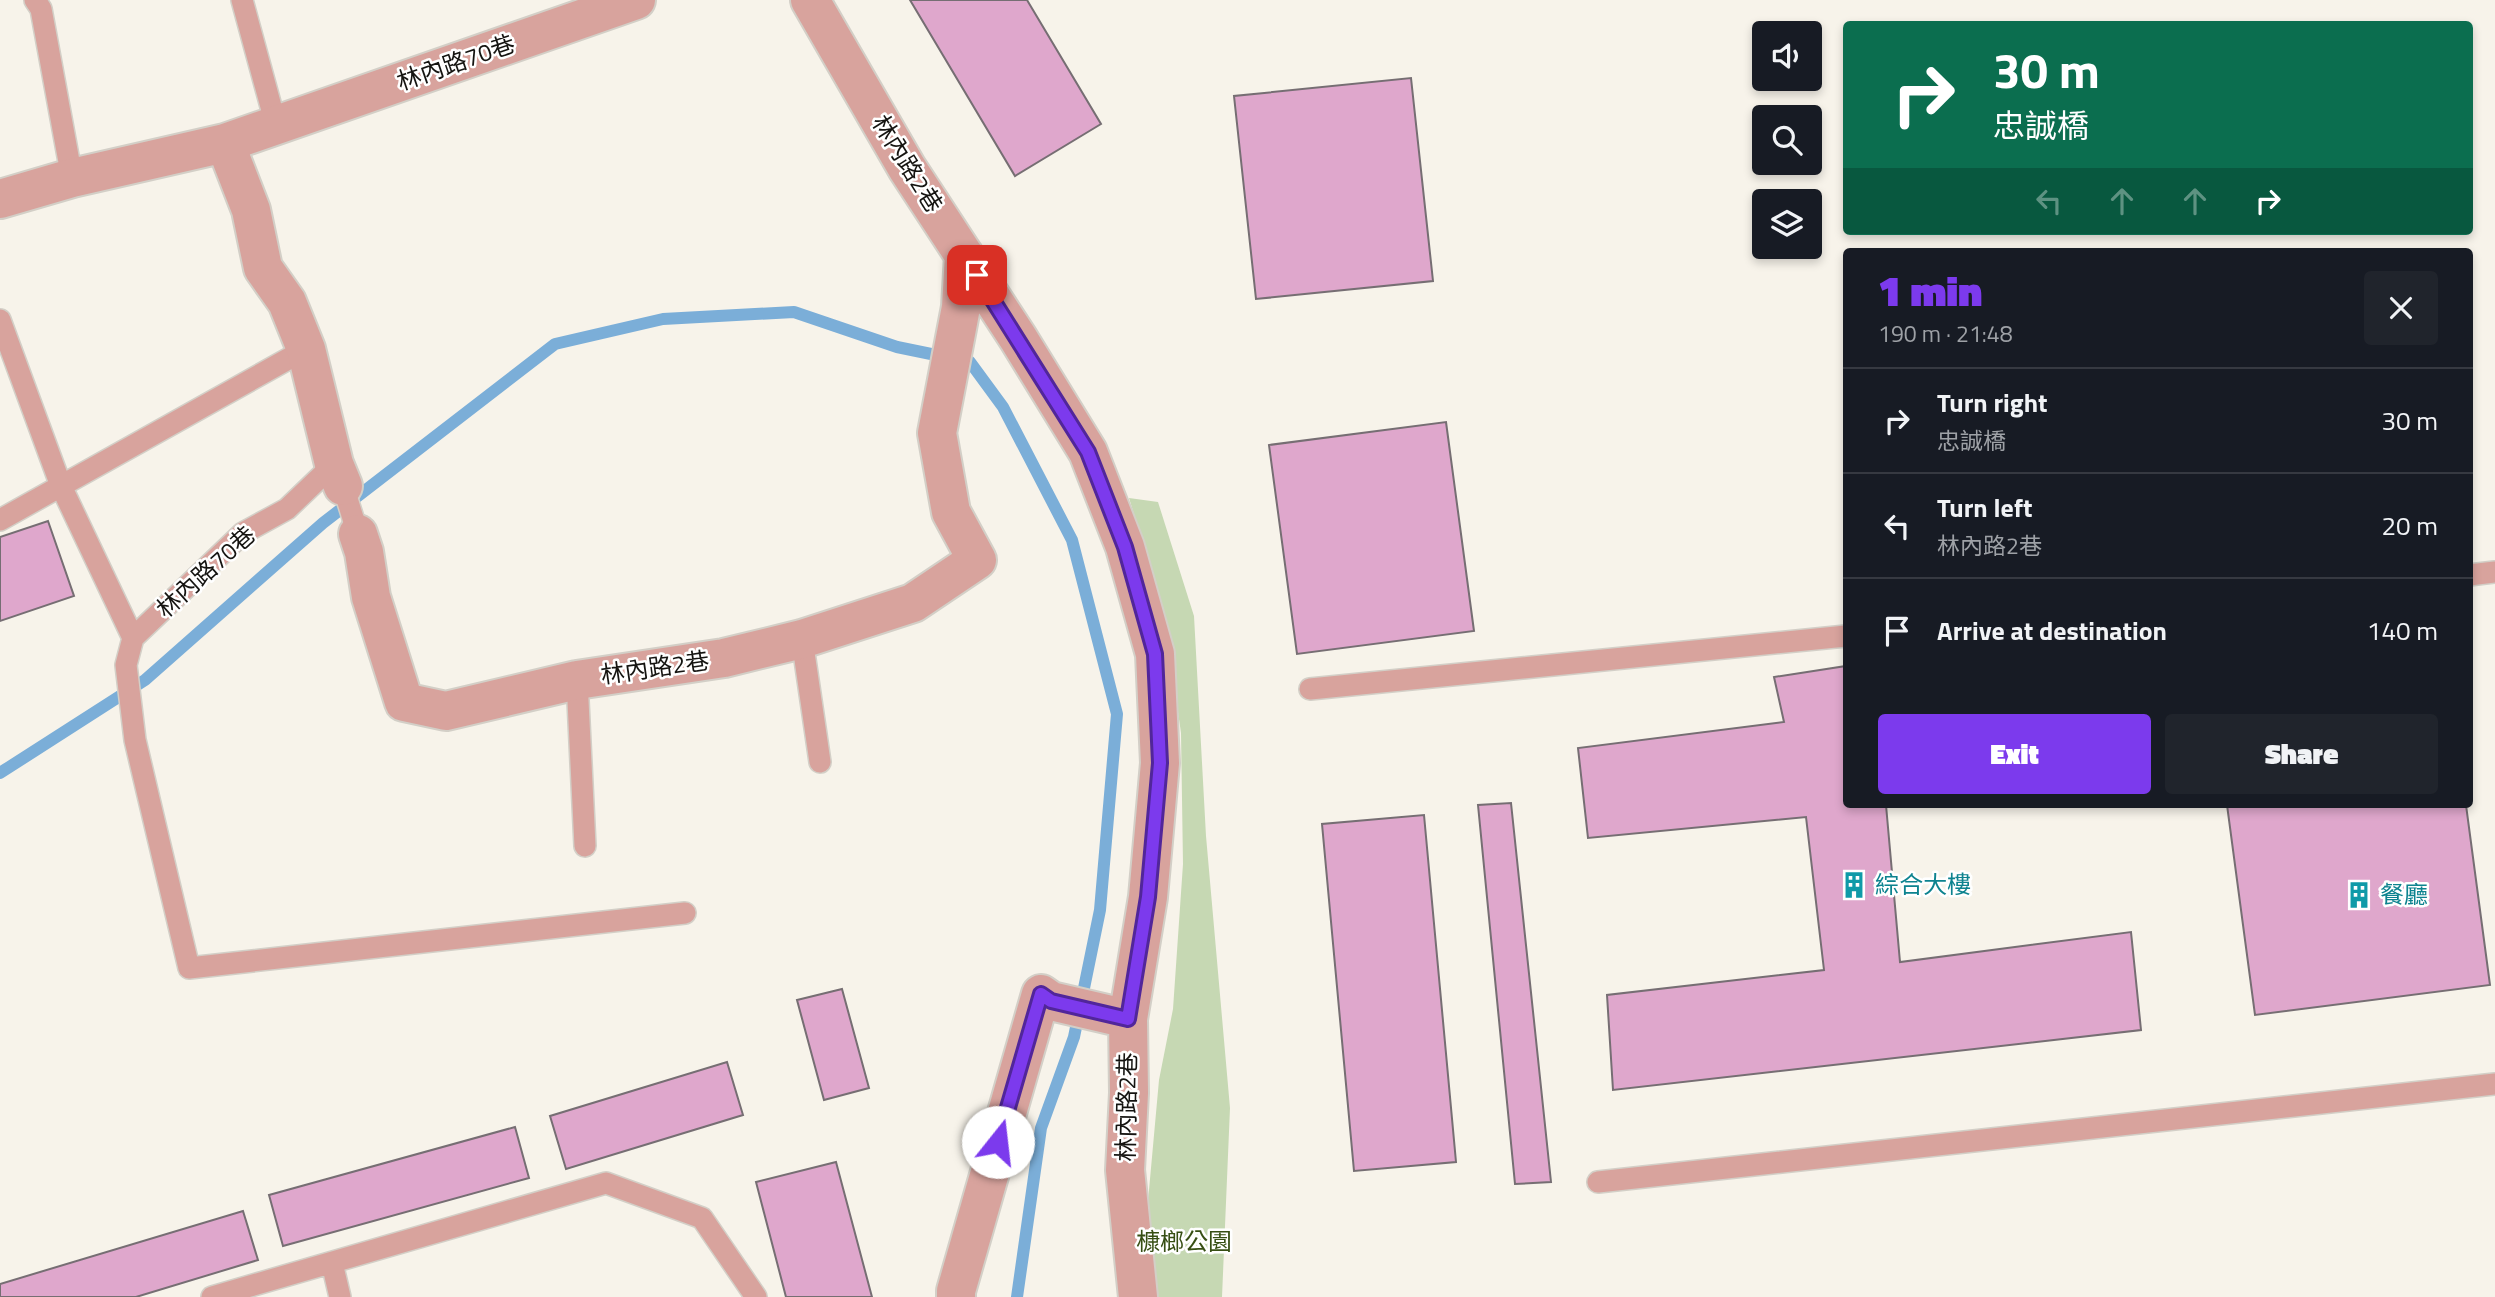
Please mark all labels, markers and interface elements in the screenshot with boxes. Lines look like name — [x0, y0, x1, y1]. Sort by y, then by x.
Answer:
map controls — [1752, 21, 1822, 259]
button: sound — [1752, 21, 1822, 91]
street label: 林內路70巷 — [392, 25, 520, 99]
text: 30 m — [1993, 32, 2100, 107]
icon: right — [1878, 49, 1969, 140]
text: 忠誠橋 — [1993, 101, 2089, 149]
button: search — [1752, 105, 1822, 175]
street label: 林內路2巷 — [864, 108, 952, 219]
icon: left — [2030, 182, 2068, 220]
icon: ahead — [2103, 182, 2141, 220]
icon: ahead — [2176, 182, 2214, 220]
icon: right — [2249, 182, 2287, 220]
button: layers — [1752, 189, 1822, 259]
pin — [947, 245, 1007, 305]
icon: arrive — [958, 256, 996, 294]
text: 1 min — [1878, 258, 1982, 322]
button: close — [2364, 271, 2438, 345]
text: 190 m · 21:48 — [1878, 316, 2013, 351]
text: Turn right — [1937, 383, 2048, 422]
text: 30 m — [2381, 401, 2438, 440]
icon: right — [1878, 402, 1916, 440]
text: 忠誠橋 — [1937, 423, 2006, 458]
text: Turn left — [1937, 488, 2032, 527]
text: 20 m — [2381, 506, 2438, 545]
icon: left — [1878, 507, 1916, 545]
street label: 林內路70巷 — [148, 517, 263, 626]
text: 林內路2巷 — [1937, 528, 2042, 563]
text: Arrive at destination — [1937, 611, 2167, 650]
text: 140 m — [2367, 611, 2438, 650]
icon: arrive — [1878, 612, 1916, 650]
street label: 林內路2巷 — [598, 642, 712, 692]
button: Exit — [1878, 714, 2151, 794]
button: Share — [2165, 714, 2438, 794]
place label: 綜合大樓 — [1875, 866, 1971, 902]
building icon: 綜合大樓 — [1839, 870, 1869, 900]
place label: 餐廳 — [2380, 876, 2428, 912]
building icon: 餐廳 — [2344, 880, 2374, 910]
street label: 林內路2巷 — [1107, 1052, 1145, 1162]
position arrow — [961, 1105, 1035, 1179]
park label: 槺榔公園 — [1136, 1223, 1232, 1259]

